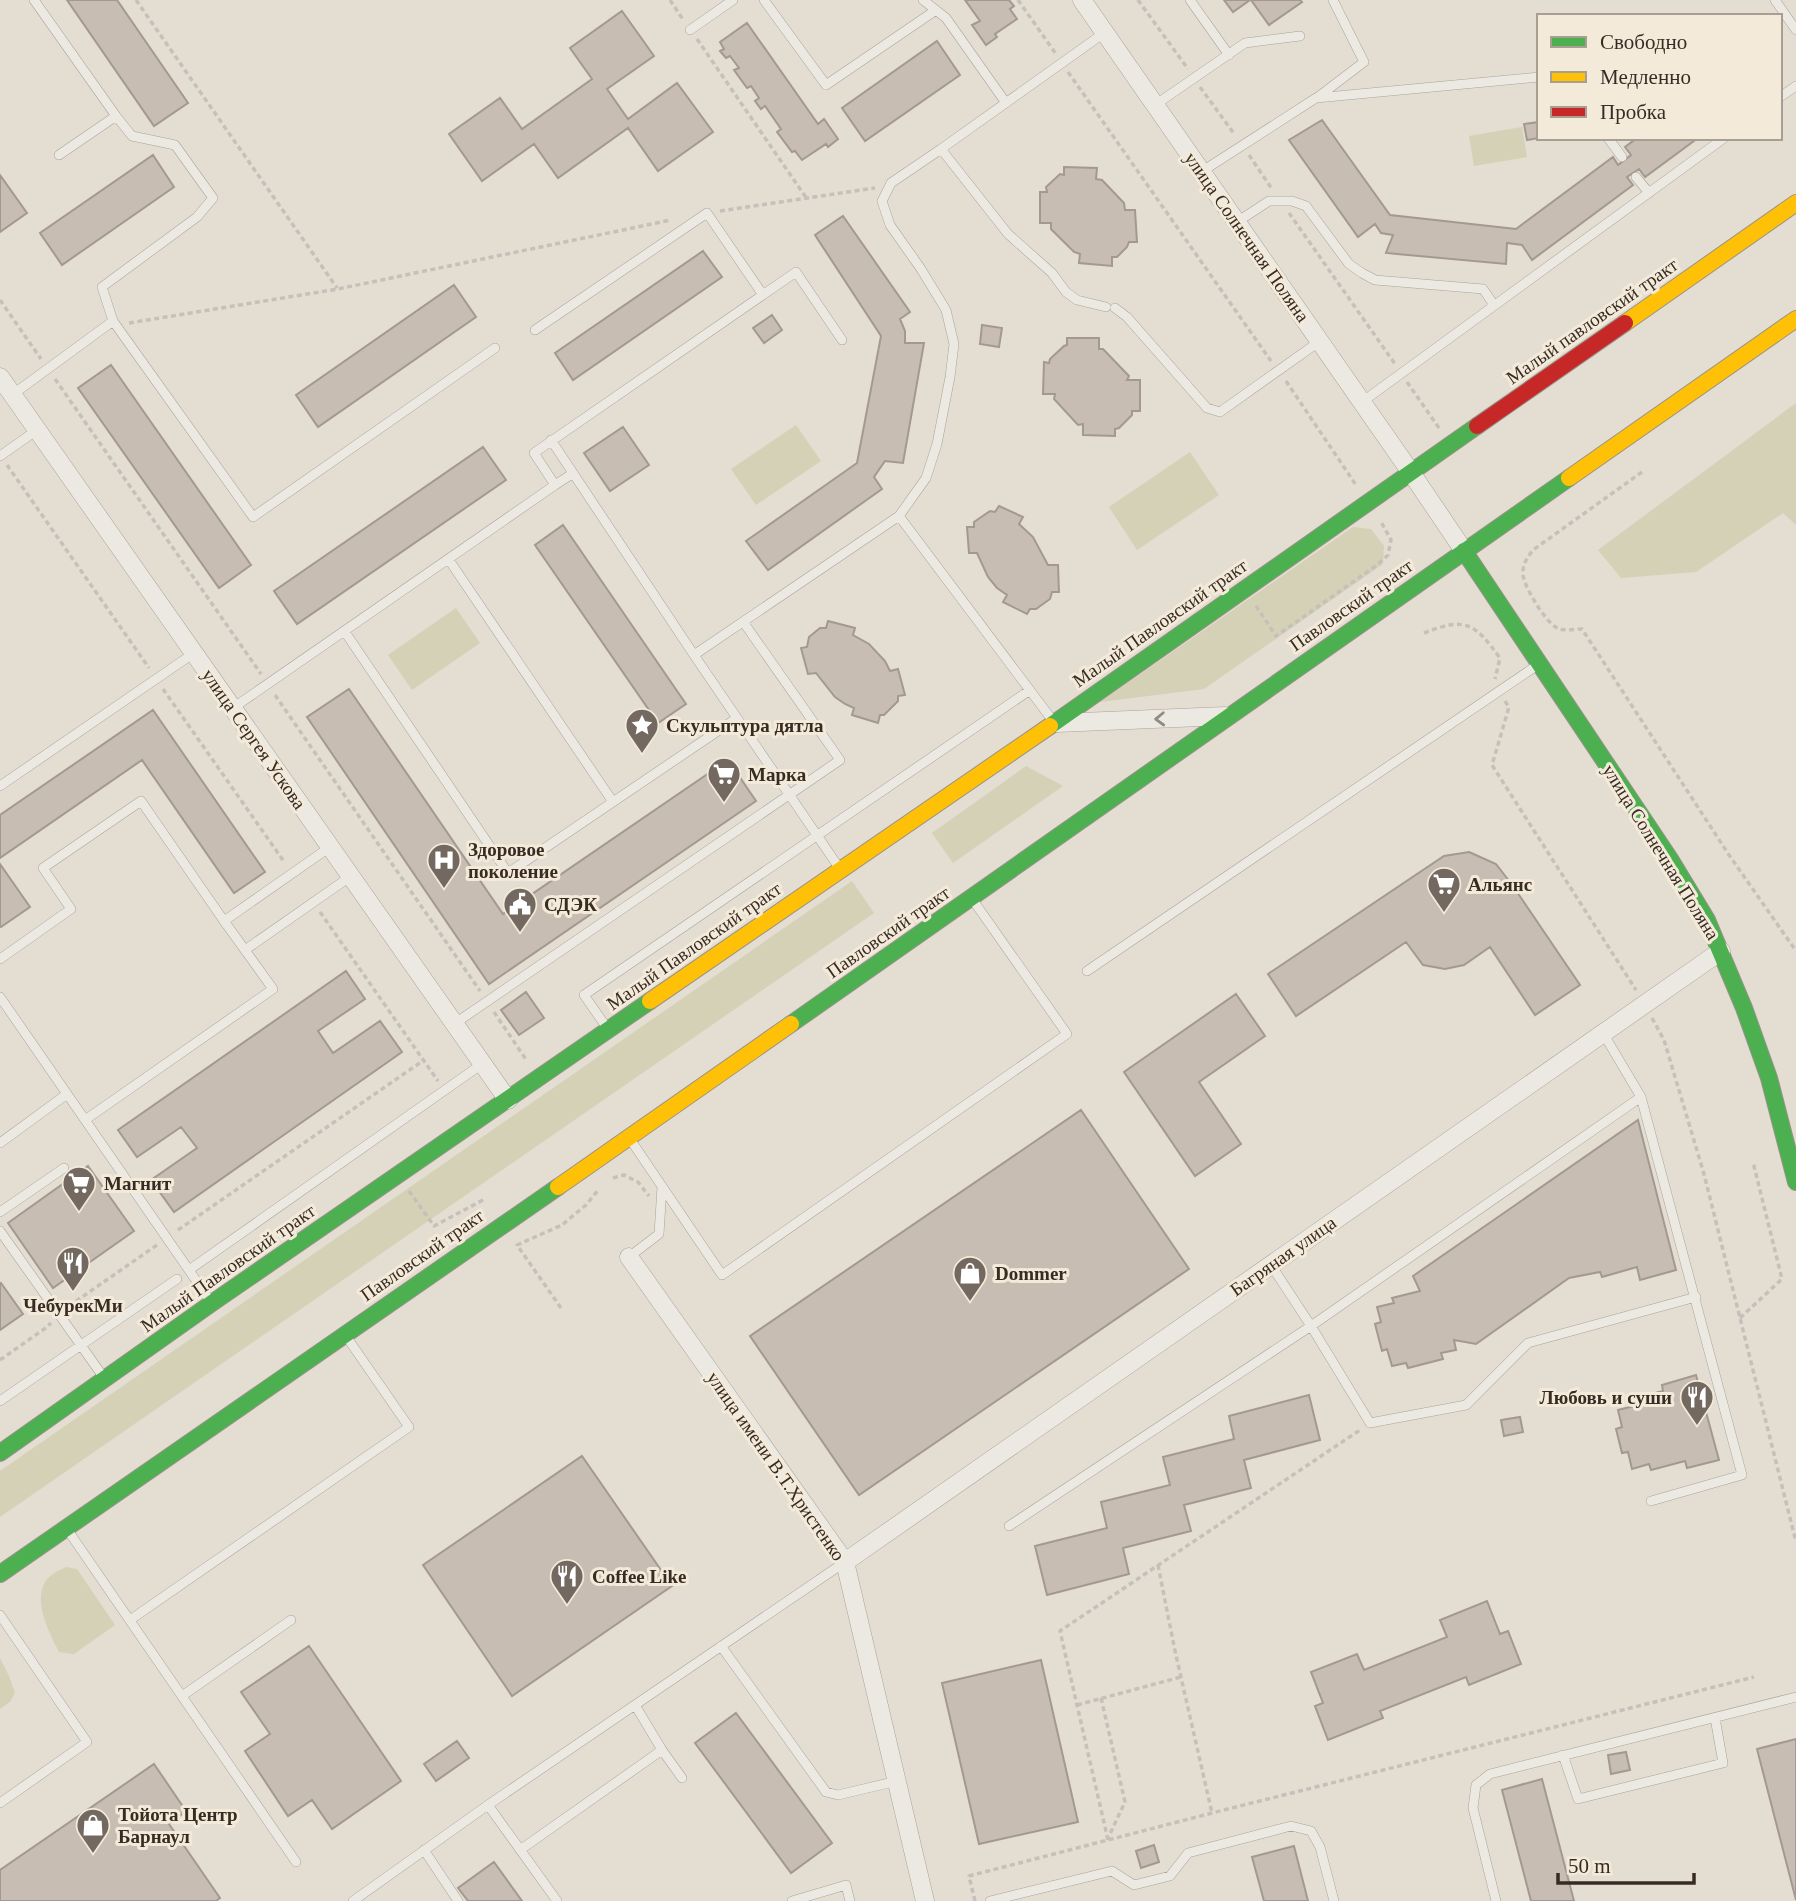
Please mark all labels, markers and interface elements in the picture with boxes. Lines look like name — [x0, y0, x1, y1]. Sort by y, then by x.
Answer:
legend — [1537, 14, 1782, 140]
text: Свободно — [1600, 30, 1687, 54]
text: Медленно — [1600, 65, 1691, 89]
text: Пробка — [1600, 100, 1667, 124]
street label: улица Солнечная Поляна — [1180, 148, 1314, 326]
street label: Малый павловский тракт — [1502, 253, 1682, 388]
street label: Малый Павловский тракт — [1069, 554, 1252, 691]
street label: Павловский тракт — [1285, 554, 1417, 655]
street label: улица Сергея Ускова — [198, 665, 311, 814]
place icon: Скульптура дятла — [623, 706, 661, 755]
one-way arrow — [1154, 711, 1165, 726]
place label: Скульптура дятла — [666, 715, 824, 736]
supermarket icon: Марка — [705, 755, 743, 804]
street label: улица Солнечная Поляна — [1598, 761, 1724, 944]
place label: Марка — [748, 764, 807, 785]
place label: Здоровое поколение — [468, 839, 558, 882]
hospital icon: Здоровое поколение — [425, 841, 463, 890]
supermarket icon: Альянс — [1425, 865, 1463, 914]
place label: Альянс — [1468, 874, 1532, 895]
street label: Малый Павловский тракт — [603, 877, 786, 1014]
street label: Павловский тракт — [822, 881, 954, 982]
public building icon: СДЭК — [501, 885, 539, 934]
place label: СДЭК — [544, 894, 597, 915]
supermarket icon: Магнит — [60, 1164, 98, 1213]
place label: Магнит — [104, 1173, 172, 1194]
street label: Малый Павловский тракт — [137, 1199, 320, 1336]
street label: Павловский тракт — [356, 1204, 488, 1305]
street label: Багряная улица — [1226, 1211, 1340, 1300]
restaurant icon: ЧебурекМи — [54, 1244, 92, 1293]
shop icon: Dommer — [951, 1254, 989, 1303]
place label: Dommer — [995, 1263, 1067, 1284]
place label: ЧебурекМи — [23, 1295, 123, 1316]
street label: улица имени В.Т.Христенко — [703, 1368, 849, 1564]
restaurant icon: Любовь и суши — [1678, 1378, 1716, 1427]
place label: Любовь и суши — [1540, 1387, 1672, 1408]
restaurant icon: Coffee Like — [548, 1557, 586, 1606]
place label: Coffee Like — [592, 1566, 686, 1587]
place label: Тойота Центр Барнаул — [118, 1804, 238, 1847]
shop icon: Тойота Центр Барнаул — [74, 1806, 112, 1855]
scale bar — [1558, 1842, 1694, 1886]
text: 50 m — [1568, 1854, 1611, 1878]

